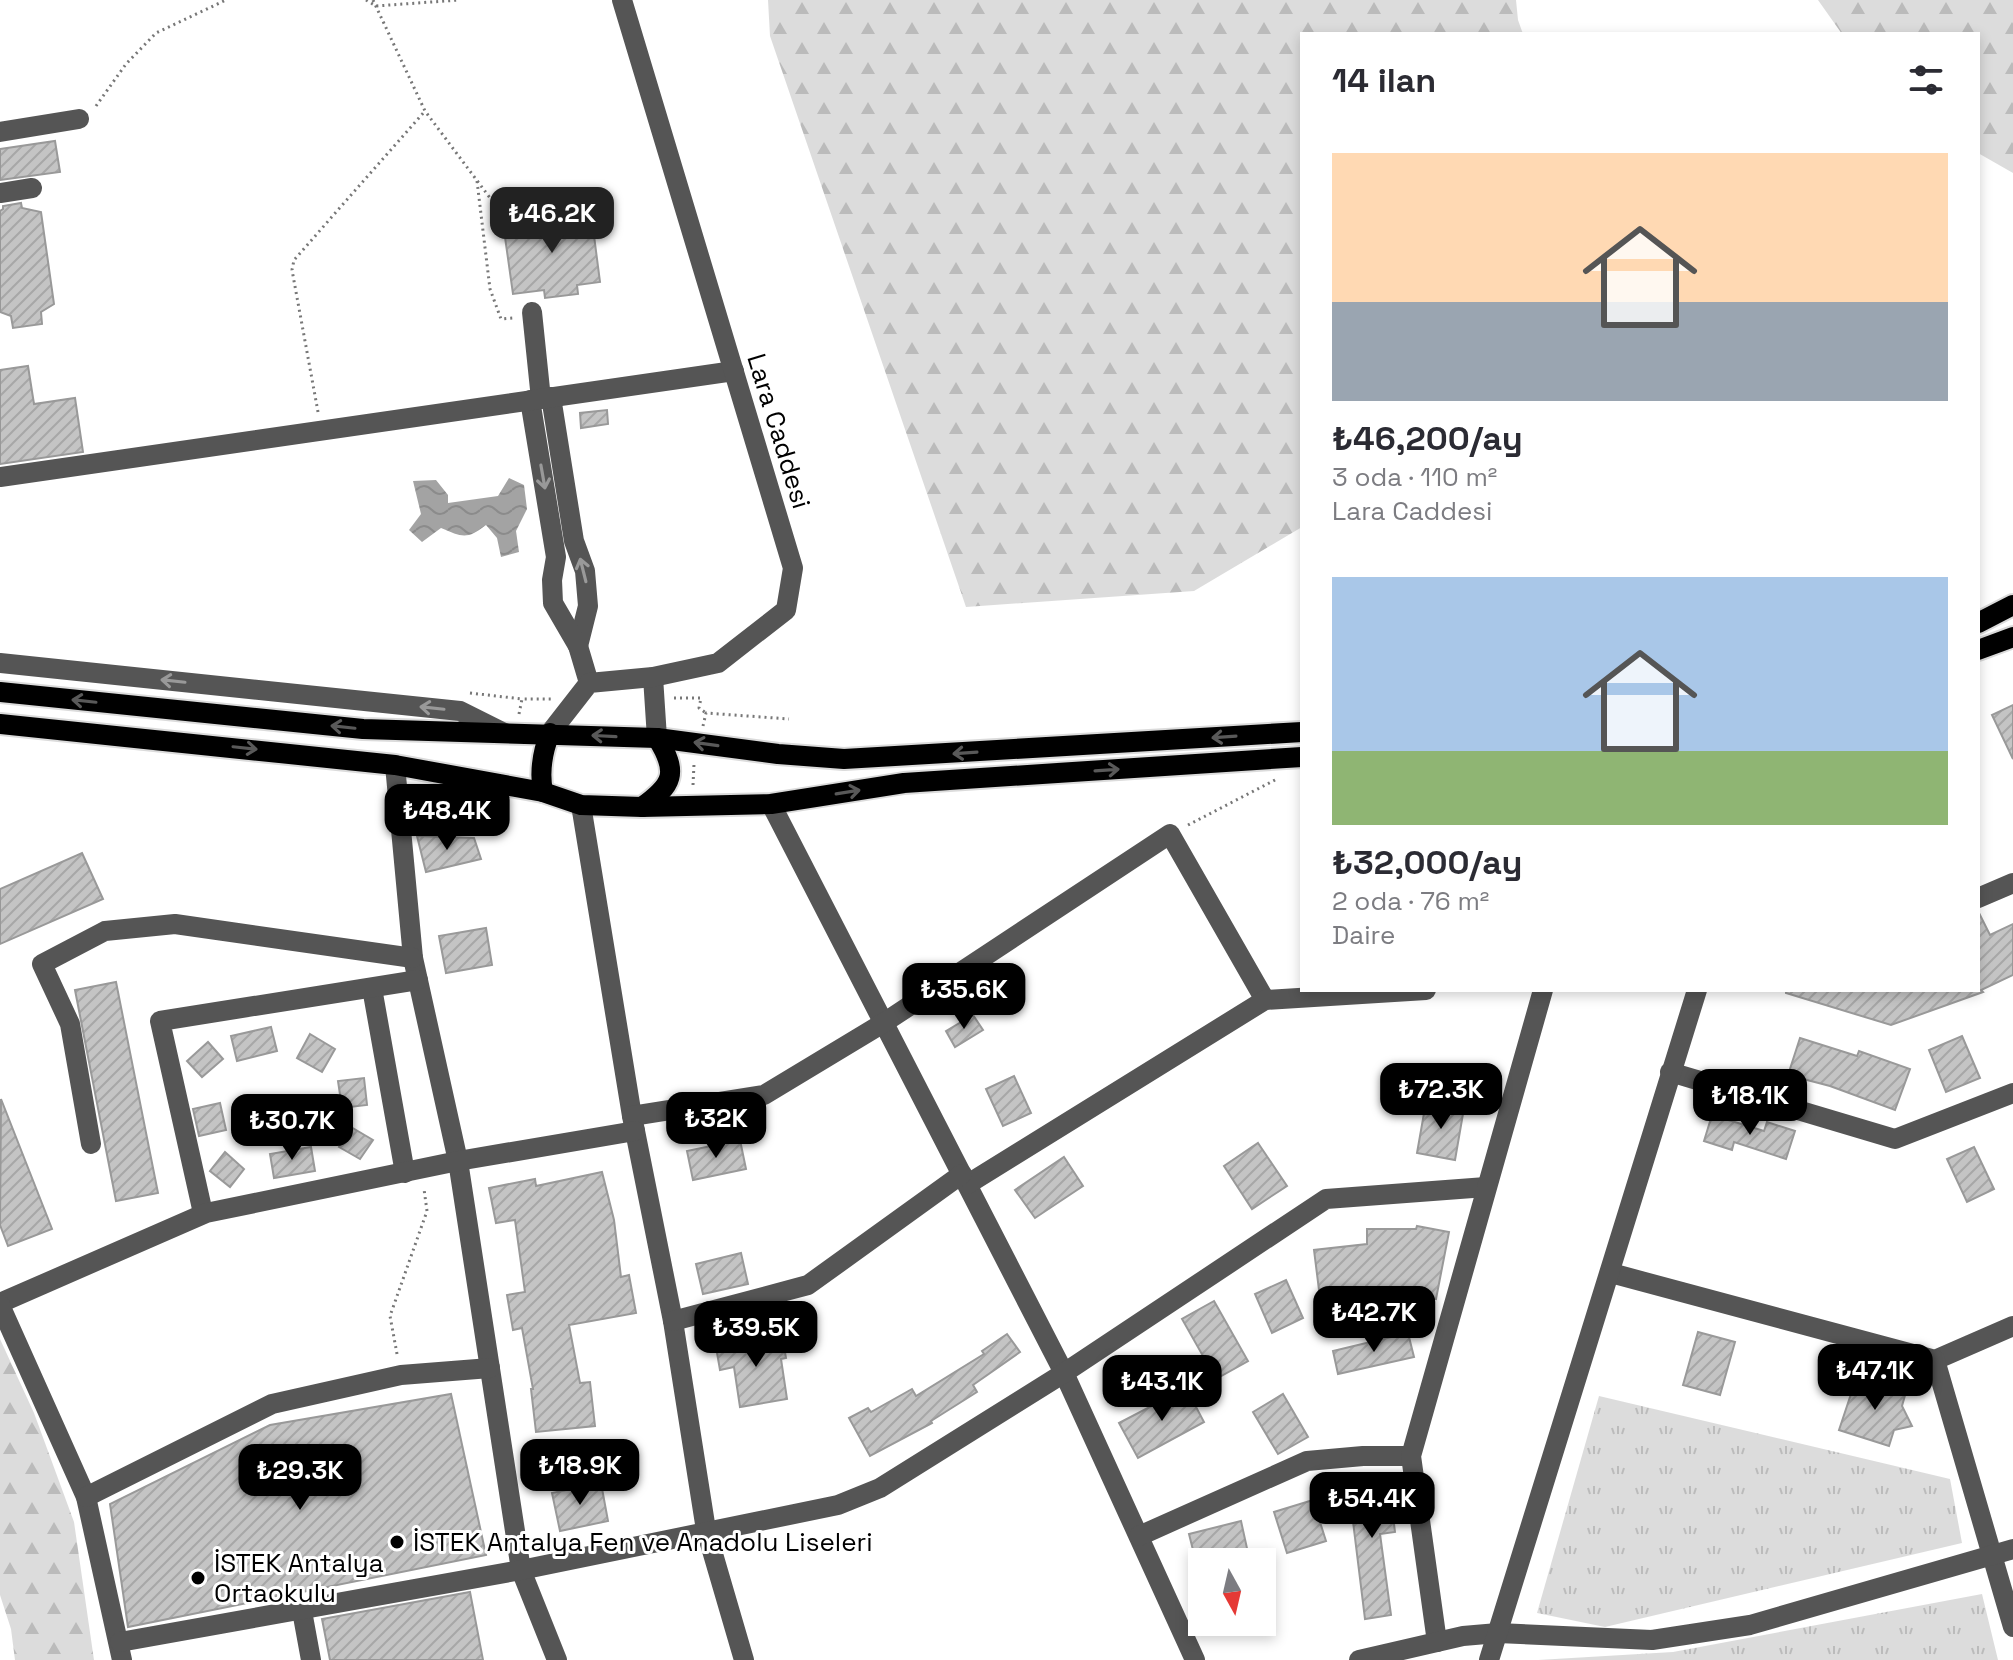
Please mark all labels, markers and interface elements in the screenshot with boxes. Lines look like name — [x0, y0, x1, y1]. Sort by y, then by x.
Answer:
icon: filters — [1904, 58, 1948, 102]
text: 14 ilan — [1332, 59, 1436, 102]
pin: ₺46.2K — [487, 187, 617, 255]
text: ₺46.2K — [508, 196, 596, 230]
icon: home — [1568, 205, 1712, 349]
street label: Lara Caddesi — [739, 349, 819, 513]
text: ₺46,200/ay — [1332, 417, 1523, 460]
text: 3 oda · 110 m² — [1332, 460, 1497, 494]
one-way arrow — [536, 464, 551, 490]
text: Lara Caddesi — [1332, 494, 1492, 528]
one-way arrow — [574, 558, 589, 583]
icon: home — [1568, 629, 1712, 773]
one-way arrow — [160, 674, 187, 689]
one-way arrow — [71, 693, 98, 708]
one-way arrow — [419, 700, 445, 715]
one-way arrow — [330, 719, 356, 734]
one-way arrow — [591, 728, 618, 743]
one-way arrow — [1211, 730, 1238, 745]
one-way arrow — [694, 736, 719, 751]
one-way arrow — [231, 741, 258, 756]
one-way arrow — [952, 746, 979, 761]
one-way arrow — [1093, 762, 1120, 777]
pin: ₺48.4K — [382, 784, 512, 852]
one-way arrow — [835, 784, 860, 799]
text: ₺48.4K — [403, 793, 491, 827]
text: ₺32,000/ay — [1332, 841, 1522, 884]
text: 2 oda · 76 m² — [1332, 884, 1489, 918]
text: Daire — [1332, 918, 1395, 952]
pin: ₺35.6K — [899, 963, 1029, 1031]
text: ₺35.6K — [920, 972, 1008, 1006]
pin: ₺72.3K — [1376, 1063, 1506, 1131]
pin: ₺18.1K — [1685, 1069, 1815, 1137]
text: ₺72.3K — [1398, 1072, 1484, 1106]
text: ₺18.1K — [1711, 1078, 1789, 1112]
pin: ₺32K — [669, 1092, 763, 1160]
pin: ₺30.7K — [227, 1094, 357, 1162]
text: ₺32K — [684, 1101, 748, 1135]
text: ₺30.7K — [249, 1103, 335, 1137]
pin: ₺42.7K — [1309, 1286, 1439, 1354]
text: ₺42.7K — [1331, 1295, 1417, 1329]
pin: ₺39.5K — [691, 1301, 821, 1369]
text: ₺39.5K — [712, 1310, 800, 1344]
pin: ₺47.1K — [1810, 1344, 1940, 1412]
text: ₺47.1K — [1836, 1353, 1914, 1387]
pin: ₺43.1K — [1097, 1355, 1227, 1423]
text: ₺43.1K — [1121, 1364, 1203, 1398]
pin: ₺18.9K — [515, 1439, 645, 1507]
pin: ₺29.3K — [235, 1444, 365, 1512]
text: ₺18.9K — [538, 1448, 622, 1482]
text: ₺29.3K — [256, 1453, 344, 1487]
pin: ₺54.4K — [1307, 1472, 1437, 1540]
text: ₺54.4K — [1328, 1481, 1416, 1515]
place label: İSTEK Antalya Fen ve Anadolu Liseleri — [413, 1525, 873, 1559]
marker: İSTEK Antalya Fen ve Anadolu Liseleri — [388, 1533, 406, 1551]
place label: İSTEK Antalya Ortaokulu — [214, 1546, 384, 1610]
north arrow — [1188, 1548, 1276, 1636]
map controls — [1188, 1548, 1276, 1636]
marker: İSTEK Antalya Ortaokulu — [189, 1569, 207, 1587]

